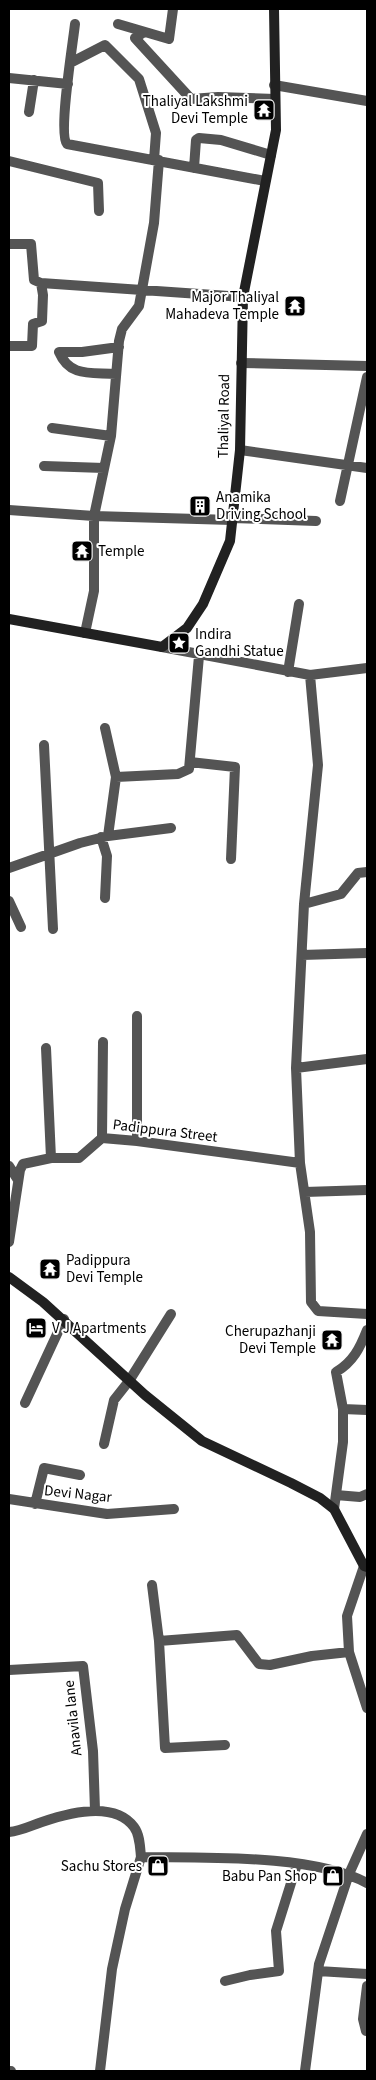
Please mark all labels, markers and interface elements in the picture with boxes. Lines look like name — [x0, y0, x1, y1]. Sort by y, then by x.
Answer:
place label: Thaliyal Lakshmi Devi Temple — [143, 91, 248, 129]
temple icon: Thaliyal Lakshmi Devi Temple — [252, 98, 276, 122]
place label: Major Thaliyal Mahadeva Temple — [165, 287, 279, 325]
temple icon: Major Thaliyal Mahadeva Temple — [283, 294, 307, 318]
street label: Thaliyal Road — [213, 374, 235, 458]
place label: Anamika Driving School — [216, 487, 307, 525]
building icon: Anamika Driving School — [188, 494, 212, 518]
temple icon: Temple — [70, 539, 94, 563]
place label: Temple — [98, 541, 145, 562]
place label: Indira Gandhi Statue — [195, 624, 284, 662]
place icon: Indira Gandhi Statue — [167, 631, 191, 655]
street label: Padippura Street — [111, 1114, 219, 1148]
place label: Padippura Devi Temple — [66, 1250, 143, 1288]
temple icon: Padippura Devi Temple — [38, 1257, 62, 1281]
hotel icon: V J Apartments — [24, 1316, 48, 1340]
place label: V J Apartments — [52, 1318, 146, 1339]
place label: Cherupazhanji Devi Temple — [225, 1321, 316, 1359]
temple icon: Cherupazhanji Devi Temple — [320, 1328, 344, 1352]
street label: Devi Nagar — [43, 1480, 114, 1508]
street label: Anavila lane — [59, 1679, 87, 1757]
shop icon: Sachu Stores — [146, 1854, 170, 1878]
place label: Sachu Stores — [61, 1856, 142, 1877]
shop icon: Babu Pan Shop — [321, 1864, 345, 1888]
place label: Babu Pan Shop — [222, 1866, 317, 1887]

